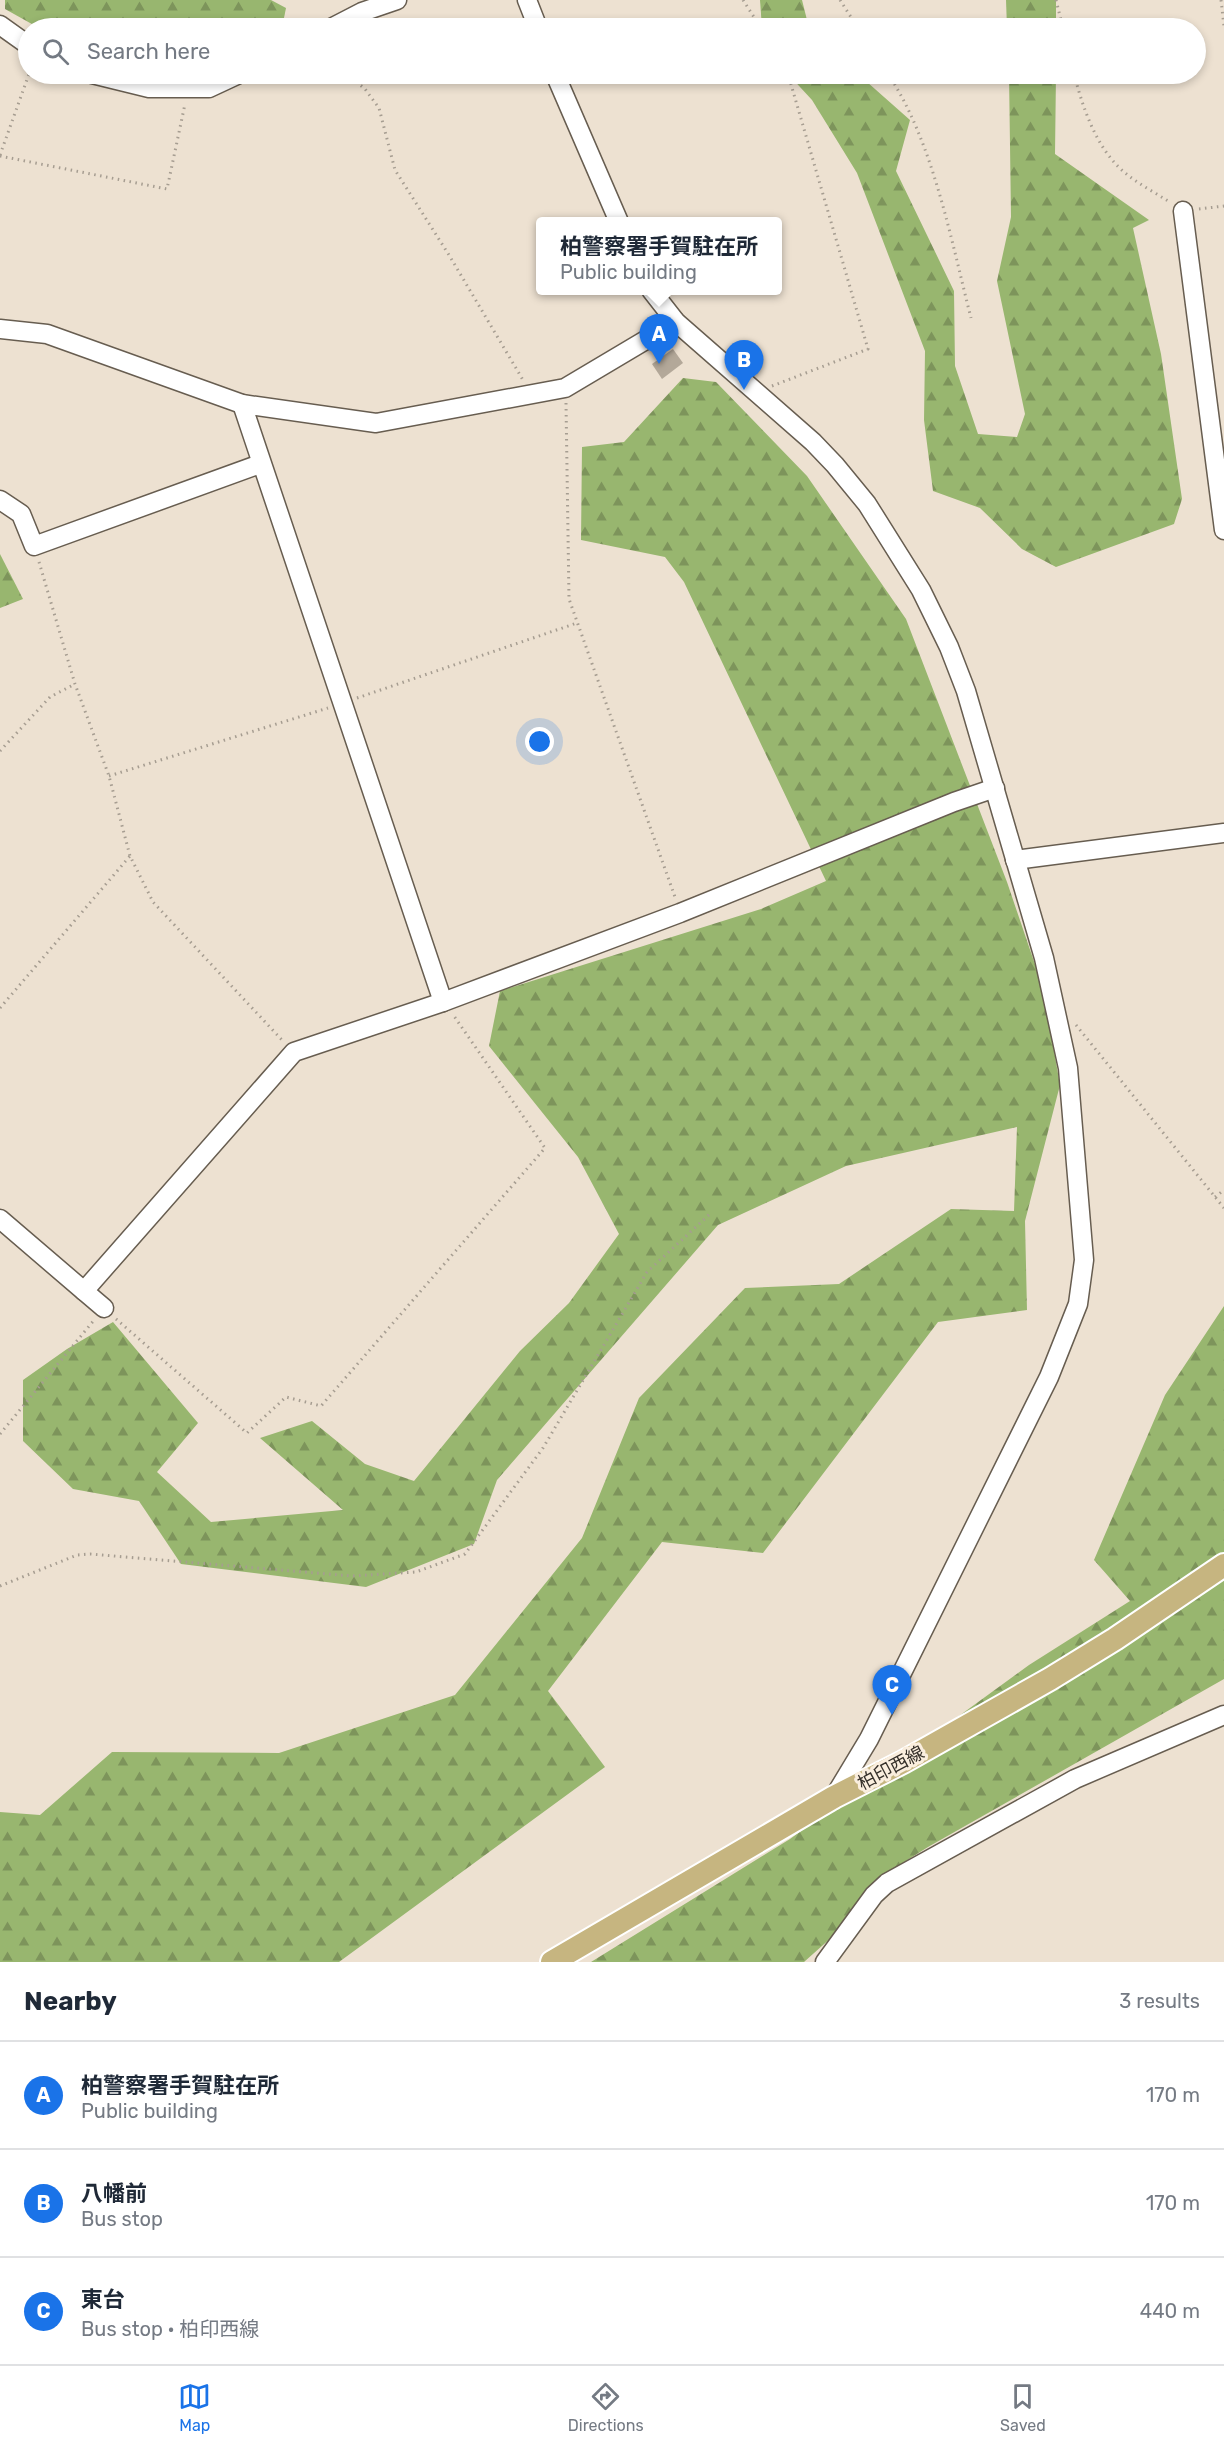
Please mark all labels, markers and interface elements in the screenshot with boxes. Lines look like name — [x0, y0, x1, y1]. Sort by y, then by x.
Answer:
search box — [18, 18, 1206, 84]
icon: search — [39, 35, 72, 68]
text: Search here — [87, 38, 210, 65]
popup — [536, 217, 782, 295]
text: 柏警察署手賀駐在所 — [560, 233, 758, 260]
text: Public building — [560, 260, 697, 284]
pin: A — [640, 314, 678, 364]
pin: B — [724, 340, 764, 390]
your location — [525, 727, 554, 756]
pin: C — [872, 1666, 912, 1715]
street label: 柏印西線 — [854, 1741, 928, 1795]
text: Nearby — [24, 1986, 117, 2017]
text: 3 results — [1119, 1989, 1200, 2013]
text: 柏警察署手賀駐在所 — [81, 2072, 279, 2099]
text: A — [36, 2083, 51, 2107]
text: 170 m — [1146, 2083, 1200, 2107]
text: Public building — [81, 2099, 218, 2123]
text: 八幡前 — [81, 2180, 147, 2207]
text: B — [36, 2191, 51, 2215]
text: 170 m — [1146, 2191, 1200, 2215]
text: Bus stop — [81, 2207, 163, 2231]
text: 東台 — [81, 2286, 125, 2313]
text: C — [36, 2299, 51, 2323]
text: 440 m — [1140, 2299, 1200, 2323]
text: Bus stop · 柏印西線 — [81, 2317, 259, 2341]
tab: Map — [178, 2380, 211, 2435]
tab: Directions — [568, 2380, 644, 2435]
tab: Saved — [1000, 2380, 1046, 2435]

